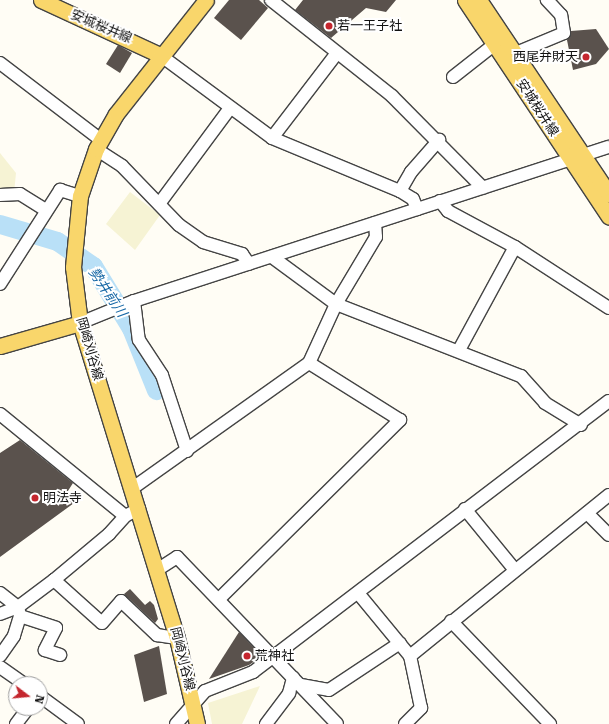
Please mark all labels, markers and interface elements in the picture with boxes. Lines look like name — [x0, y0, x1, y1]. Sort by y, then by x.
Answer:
street label: 安城桜井線 — [68, 7, 134, 47]
place label: 若一王子社 — [337, 18, 402, 34]
marker: 若一王子社 — [324, 21, 334, 31]
place label: 西尾弁財天 — [513, 49, 578, 65]
marker: 西尾弁財天 — [581, 52, 591, 62]
street label: 安城桜井線 — [513, 76, 561, 140]
water label: 勢井前川 — [85, 264, 131, 320]
street label: 岡崎刈谷線 — [73, 316, 105, 382]
place label: 明法寺 — [43, 490, 82, 506]
marker: 明法寺 — [30, 493, 40, 503]
street label: 岡崎刈谷線 — [167, 626, 197, 692]
place label: 荒神社 — [255, 648, 294, 664]
marker: 荒神社 — [242, 651, 252, 661]
north arrow — [8, 676, 48, 716]
text: N — [32, 693, 46, 705]

